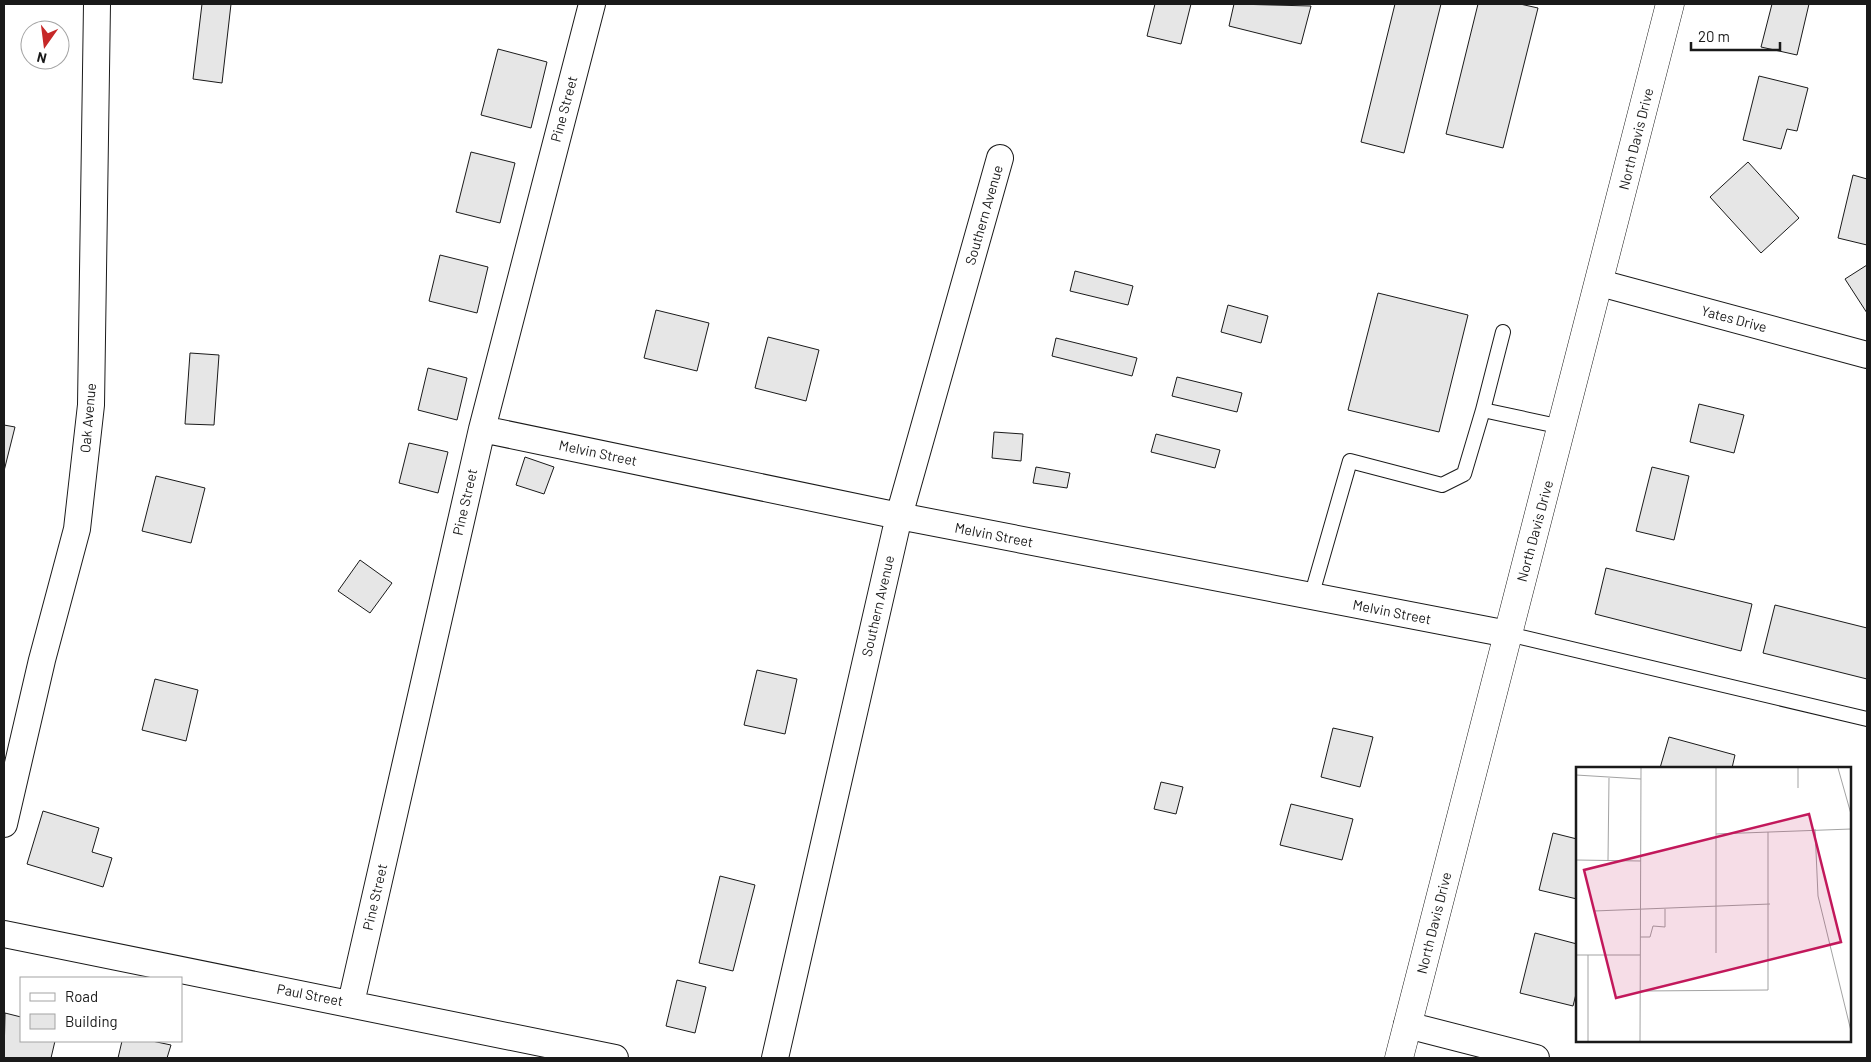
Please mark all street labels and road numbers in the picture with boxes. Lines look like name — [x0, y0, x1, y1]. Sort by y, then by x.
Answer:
street label: Pine Street — [547, 74, 581, 144]
street label: North Davis Drive — [1615, 86, 1656, 192]
street label: Southern Avenue — [961, 163, 1006, 267]
street label: Yates Drive — [1699, 302, 1769, 335]
street label: Oak Avenue — [76, 382, 99, 454]
street label: Melvin Street — [557, 436, 639, 469]
street label: Pine Street — [449, 467, 480, 537]
street label: North Davis Drive — [1513, 478, 1556, 584]
street label: Melvin Street — [953, 519, 1035, 550]
street label: Southern Avenue — [858, 554, 897, 658]
street label: Melvin Street — [1351, 596, 1433, 627]
street label: Pine Street — [359, 862, 390, 932]
street label: North Davis Drive — [1413, 870, 1454, 976]
street label: Paul Street — [276, 980, 345, 1009]

